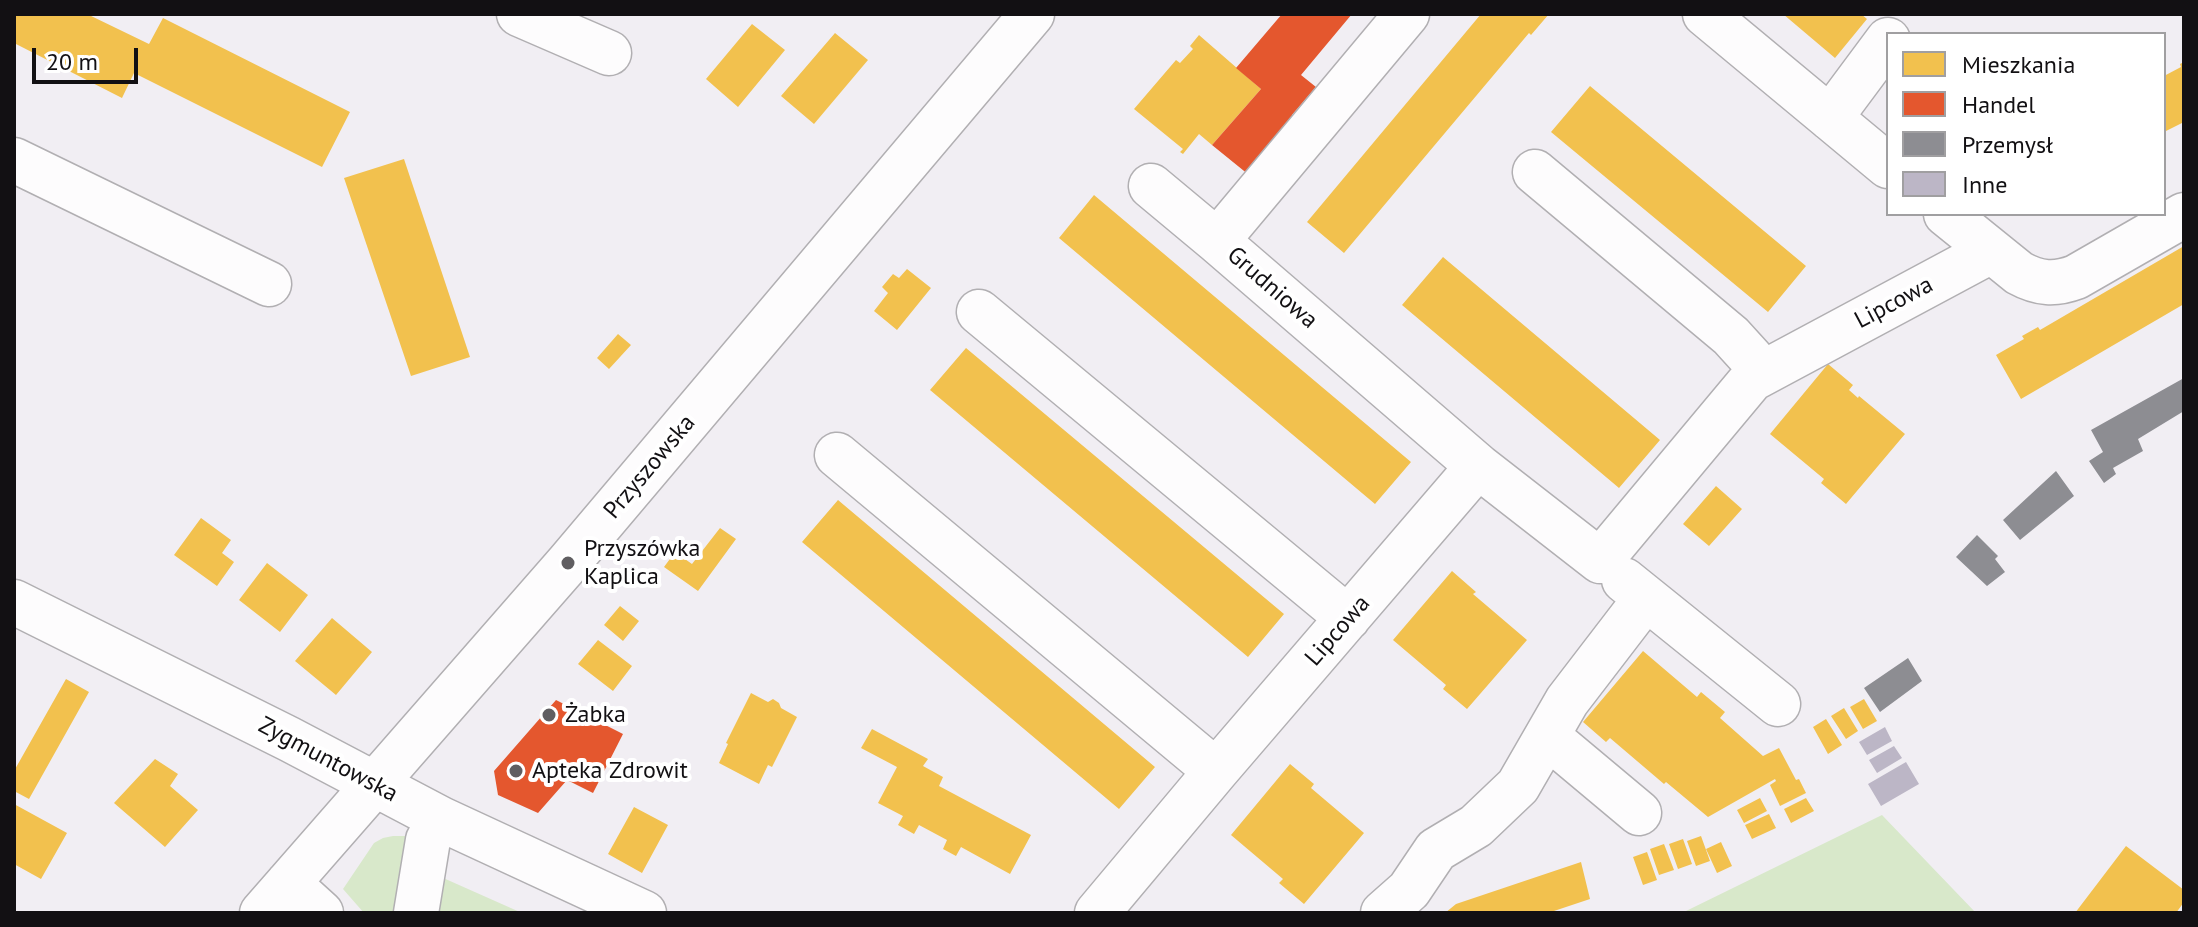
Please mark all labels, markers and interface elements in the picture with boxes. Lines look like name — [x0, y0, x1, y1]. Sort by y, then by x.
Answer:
scale bar — [36, 32, 142, 82]
legend — [1886, 32, 2166, 216]
text: 20 m — [46, 46, 98, 77]
text: Mieszkania — [1962, 49, 2075, 80]
text: Handel — [1962, 89, 2035, 120]
text: Przemysł — [1962, 129, 2053, 160]
text: Inne — [1962, 169, 2007, 200]
street label: Grudniowa — [1221, 241, 1323, 335]
street label: Lipcowa — [1850, 271, 1938, 335]
street label: Przyszowska — [598, 409, 702, 525]
place label: Przyszówka Kaplica — [584, 535, 700, 591]
marker: Przyszówka Kaplica — [559, 554, 577, 572]
street label: Lipcowa — [1299, 590, 1377, 672]
place label: Żabka — [565, 701, 626, 729]
marker: Żabka — [540, 706, 558, 724]
street label: Zygmuntowska — [254, 711, 402, 809]
place label: Apteka Zdrowit — [532, 757, 688, 785]
marker: Apteka Zdrowit — [507, 762, 525, 780]

